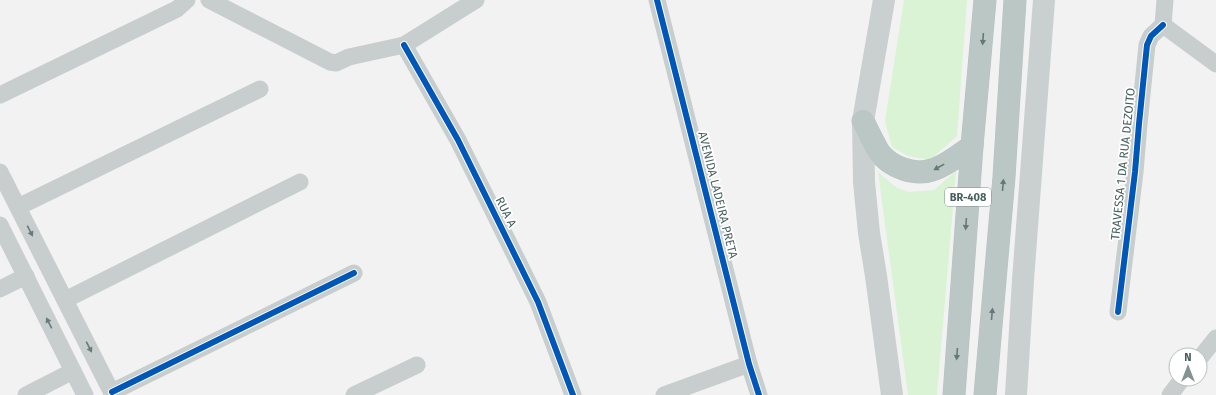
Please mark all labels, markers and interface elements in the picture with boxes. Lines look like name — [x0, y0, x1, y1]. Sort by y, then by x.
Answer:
one-way arrow — [979, 33, 986, 45]
street label: TRAVESSA 1 DA RUA DEZOITO — [1108, 87, 1138, 241]
street label: AVENIDA LADEIRA PRETA — [695, 130, 741, 260]
one-way arrow — [933, 163, 945, 170]
one-way arrow — [1000, 179, 1006, 191]
road number: BR-408 — [945, 188, 991, 206]
street label: RUA A — [493, 195, 520, 230]
one-way arrow — [962, 218, 969, 230]
one-way arrow — [27, 226, 34, 237]
one-way arrow — [988, 308, 995, 320]
one-way arrow — [46, 317, 52, 328]
one-way arrow — [86, 342, 92, 353]
north arrow — [1168, 347, 1208, 387]
one-way arrow — [953, 348, 960, 360]
text: N — [1184, 351, 1192, 364]

